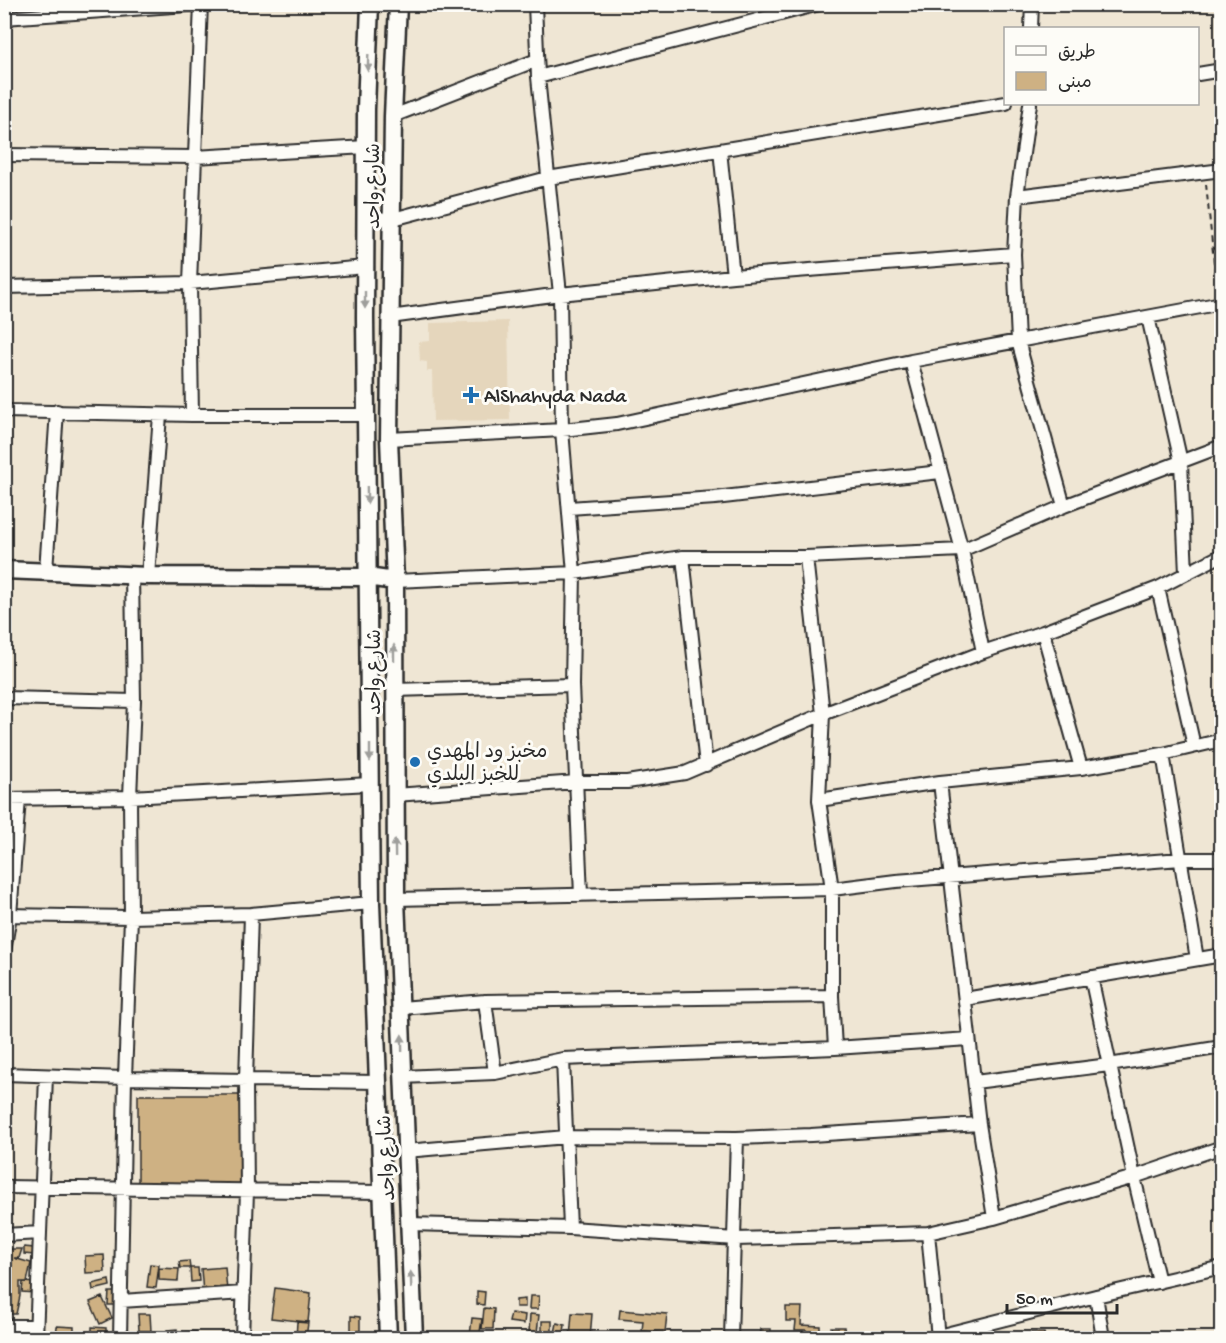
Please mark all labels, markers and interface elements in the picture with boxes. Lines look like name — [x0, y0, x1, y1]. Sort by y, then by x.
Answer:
legend — [1004, 27, 1199, 105]
text: طريق — [1058, 43, 1096, 64]
one-way arrow — [363, 53, 372, 72]
text: مبنى — [1058, 73, 1092, 94]
street label: شارع واحد — [363, 143, 387, 229]
one-way arrow — [360, 290, 370, 309]
marker: AlShahyda Nada — [462, 386, 480, 404]
place label: AlShahyda Nada — [484, 387, 627, 410]
one-way arrow — [362, 485, 371, 504]
street label: شارع واحد — [364, 629, 388, 715]
one-way arrow — [389, 644, 399, 663]
place label: مخبز ود المهدي للخبز البلدي — [427, 741, 547, 788]
one-way arrow — [365, 743, 375, 762]
marker: مخبز ود المهدي للخبز البلدي — [408, 755, 422, 769]
one-way arrow — [391, 839, 400, 858]
one-way arrow — [397, 1034, 406, 1053]
street label: شارع واحد — [374, 1114, 402, 1201]
one-way arrow — [407, 1271, 416, 1290]
scale bar — [1007, 1277, 1116, 1315]
text: 50 m — [1016, 1290, 1053, 1311]

